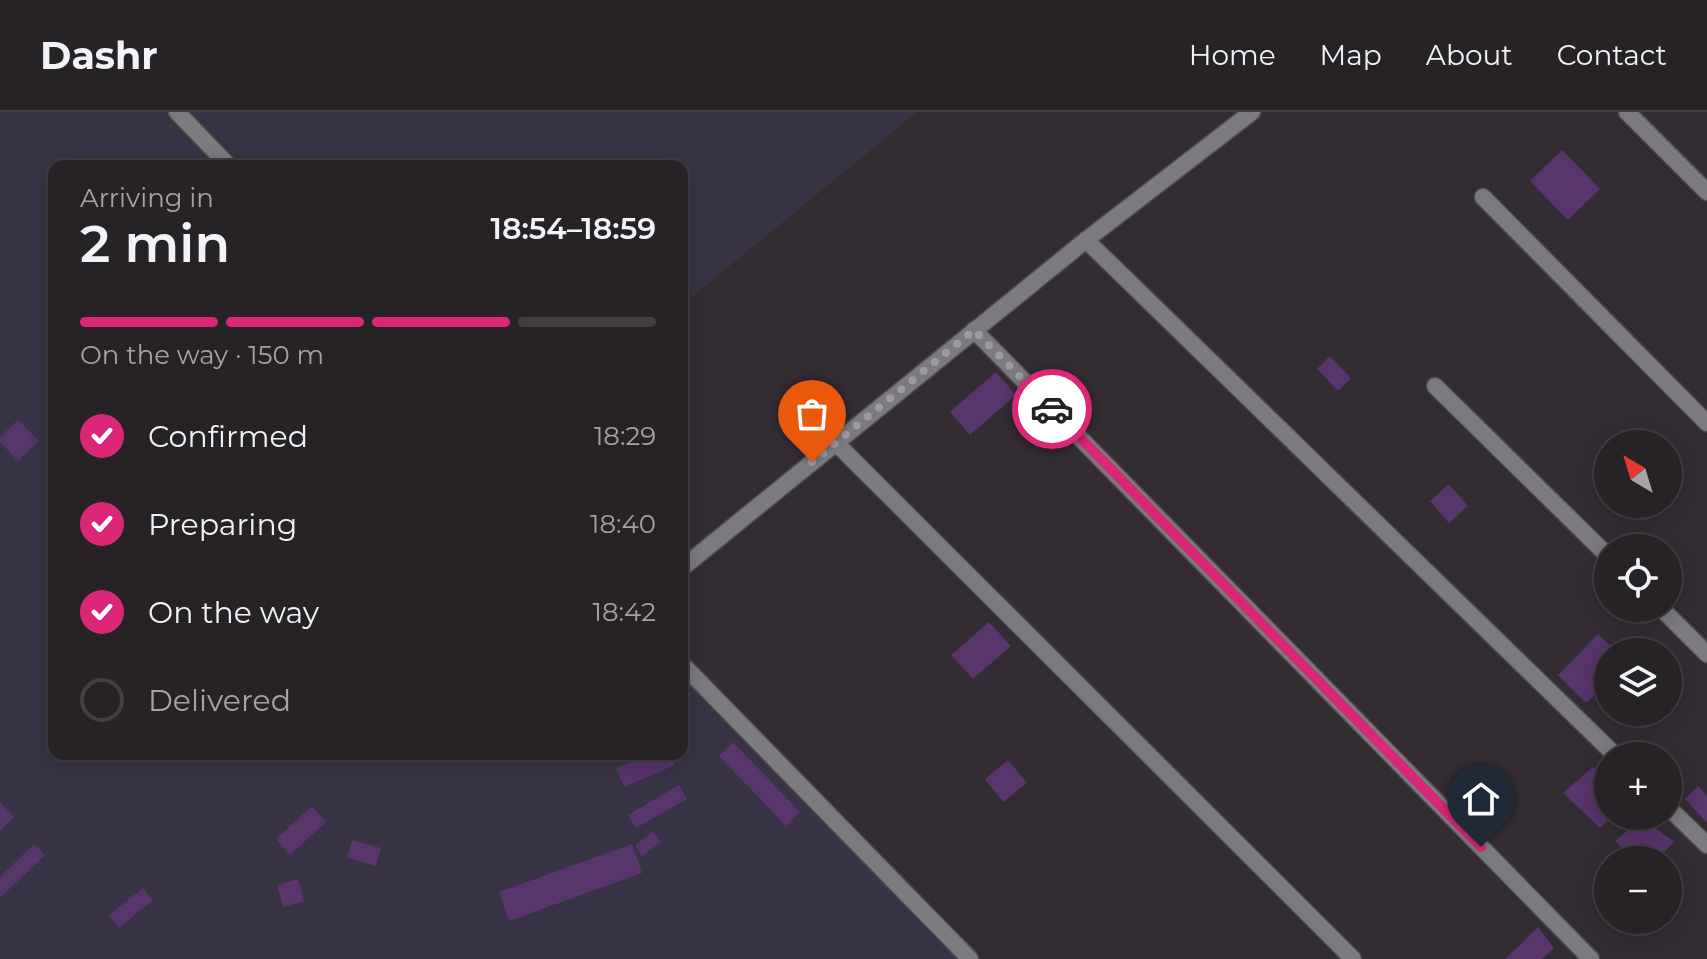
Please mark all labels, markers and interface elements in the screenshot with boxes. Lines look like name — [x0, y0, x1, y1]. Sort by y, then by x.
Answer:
text: Dashr — [40, 32, 158, 79]
text: Home — [1189, 38, 1276, 72]
text: Map — [1320, 38, 1382, 72]
text: About — [1426, 38, 1513, 72]
text: Contact — [1557, 38, 1667, 72]
text: Arriving in — [80, 182, 214, 214]
text: 18:54–18:59 — [490, 210, 656, 247]
text: 2 min — [80, 212, 230, 275]
text: On the way · 150 m — [80, 339, 324, 371]
courier — [1012, 369, 1092, 449]
pin — [778, 380, 846, 462]
icon: car — [1030, 387, 1074, 431]
icon: bag — [790, 392, 834, 436]
icon: check — [80, 414, 124, 458]
text: Confirmed — [148, 418, 308, 455]
text: 18:29 — [594, 420, 656, 452]
north arrow — [1594, 430, 1682, 518]
map controls — [1594, 430, 1682, 934]
icon: check — [80, 502, 124, 546]
text: Preparing — [148, 506, 297, 543]
text: 18:40 — [590, 508, 656, 540]
button: locate — [1594, 534, 1682, 622]
icon: check — [80, 590, 124, 634]
text: On the way — [148, 594, 319, 631]
text: 18:42 — [593, 596, 656, 628]
button: layers — [1594, 638, 1682, 726]
text: Delivered — [148, 682, 291, 719]
button: + — [1594, 742, 1682, 830]
pin — [1447, 765, 1515, 847]
icon: home — [1459, 777, 1503, 821]
button: − — [1594, 846, 1682, 934]

